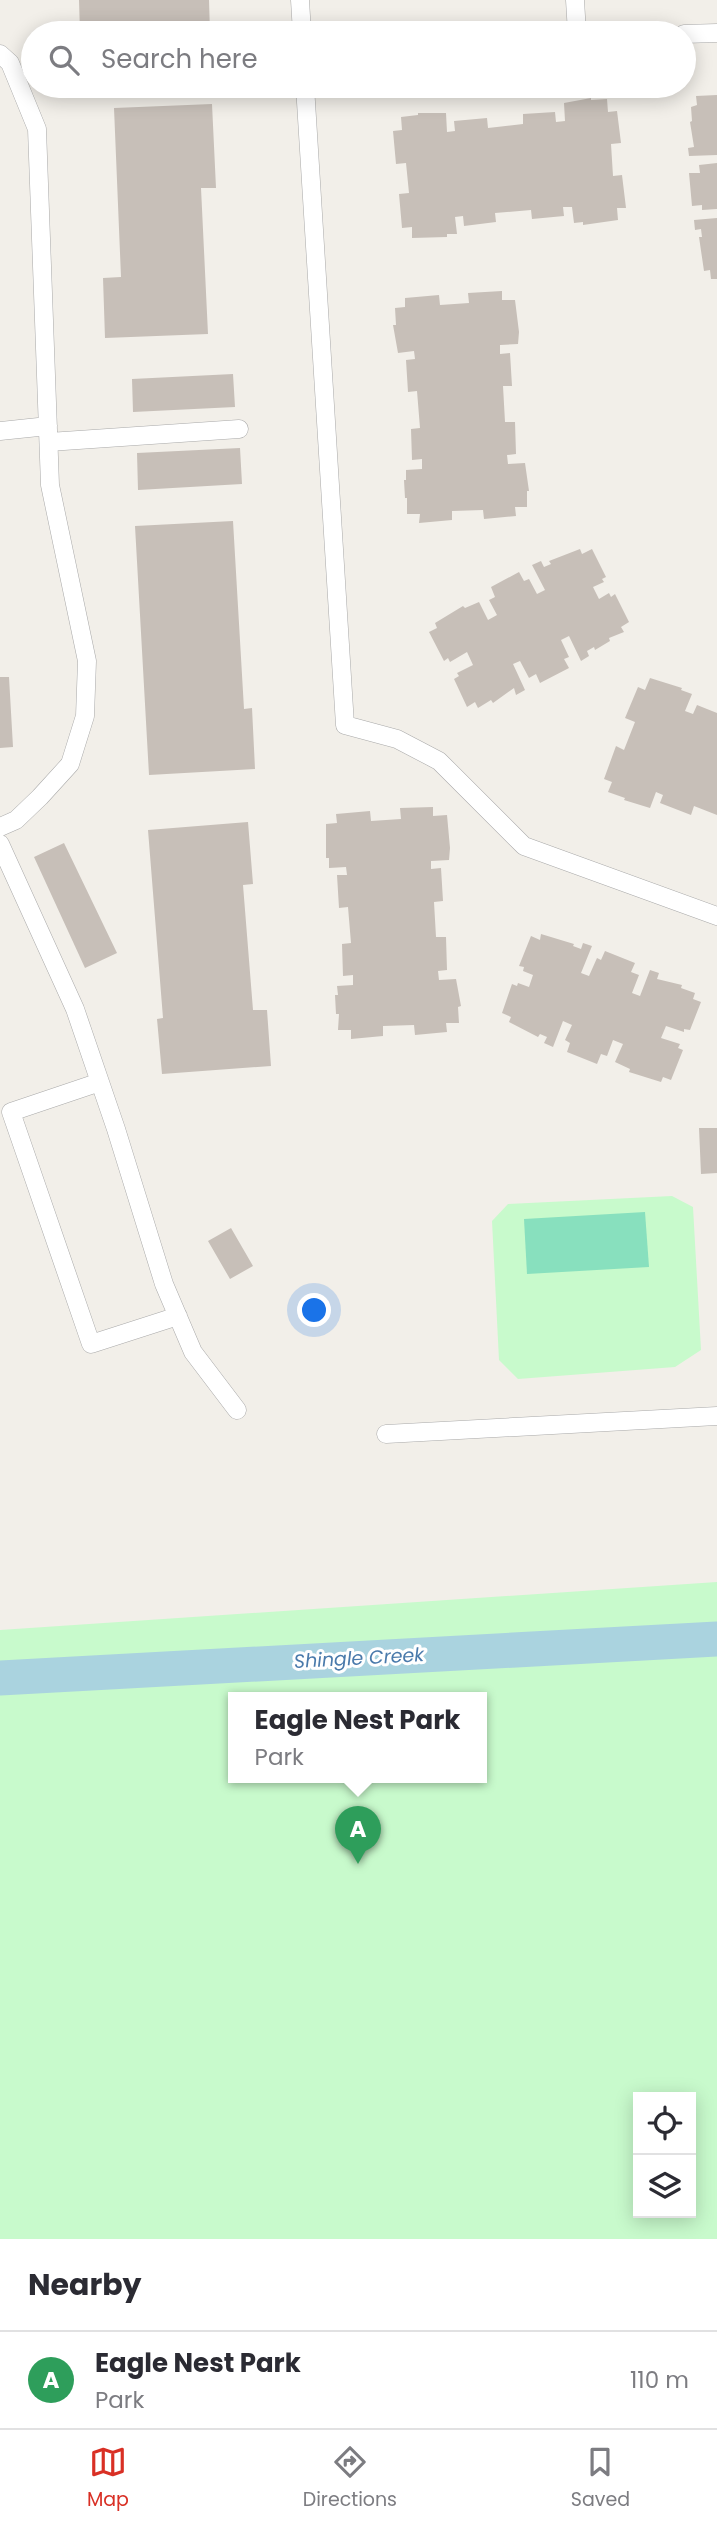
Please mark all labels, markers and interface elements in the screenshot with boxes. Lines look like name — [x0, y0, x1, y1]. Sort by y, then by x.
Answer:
search box — [21, 21, 696, 98]
icon: search — [45, 41, 83, 79]
text: Search here — [101, 41, 258, 77]
your location — [297, 1293, 331, 1327]
water label: Shingle Creek — [293, 1641, 426, 1675]
popup — [228, 1692, 487, 1783]
text: Eagle Nest Park — [255, 1702, 460, 1738]
text: Park — [255, 1741, 304, 1773]
pin: A — [335, 1806, 381, 1864]
map controls — [633, 2092, 696, 2218]
button: locate — [633, 2092, 696, 2155]
button: layers — [633, 2155, 696, 2218]
text: Nearby — [28, 2263, 142, 2306]
text: Eagle Nest Park — [95, 2345, 301, 2381]
text: A — [43, 2364, 59, 2396]
text: 110 m — [630, 2364, 689, 2396]
text: Park — [95, 2384, 144, 2416]
tab: Map — [87, 2443, 129, 2514]
tab: Directions — [303, 2443, 397, 2514]
tab: Saved — [571, 2443, 630, 2514]

